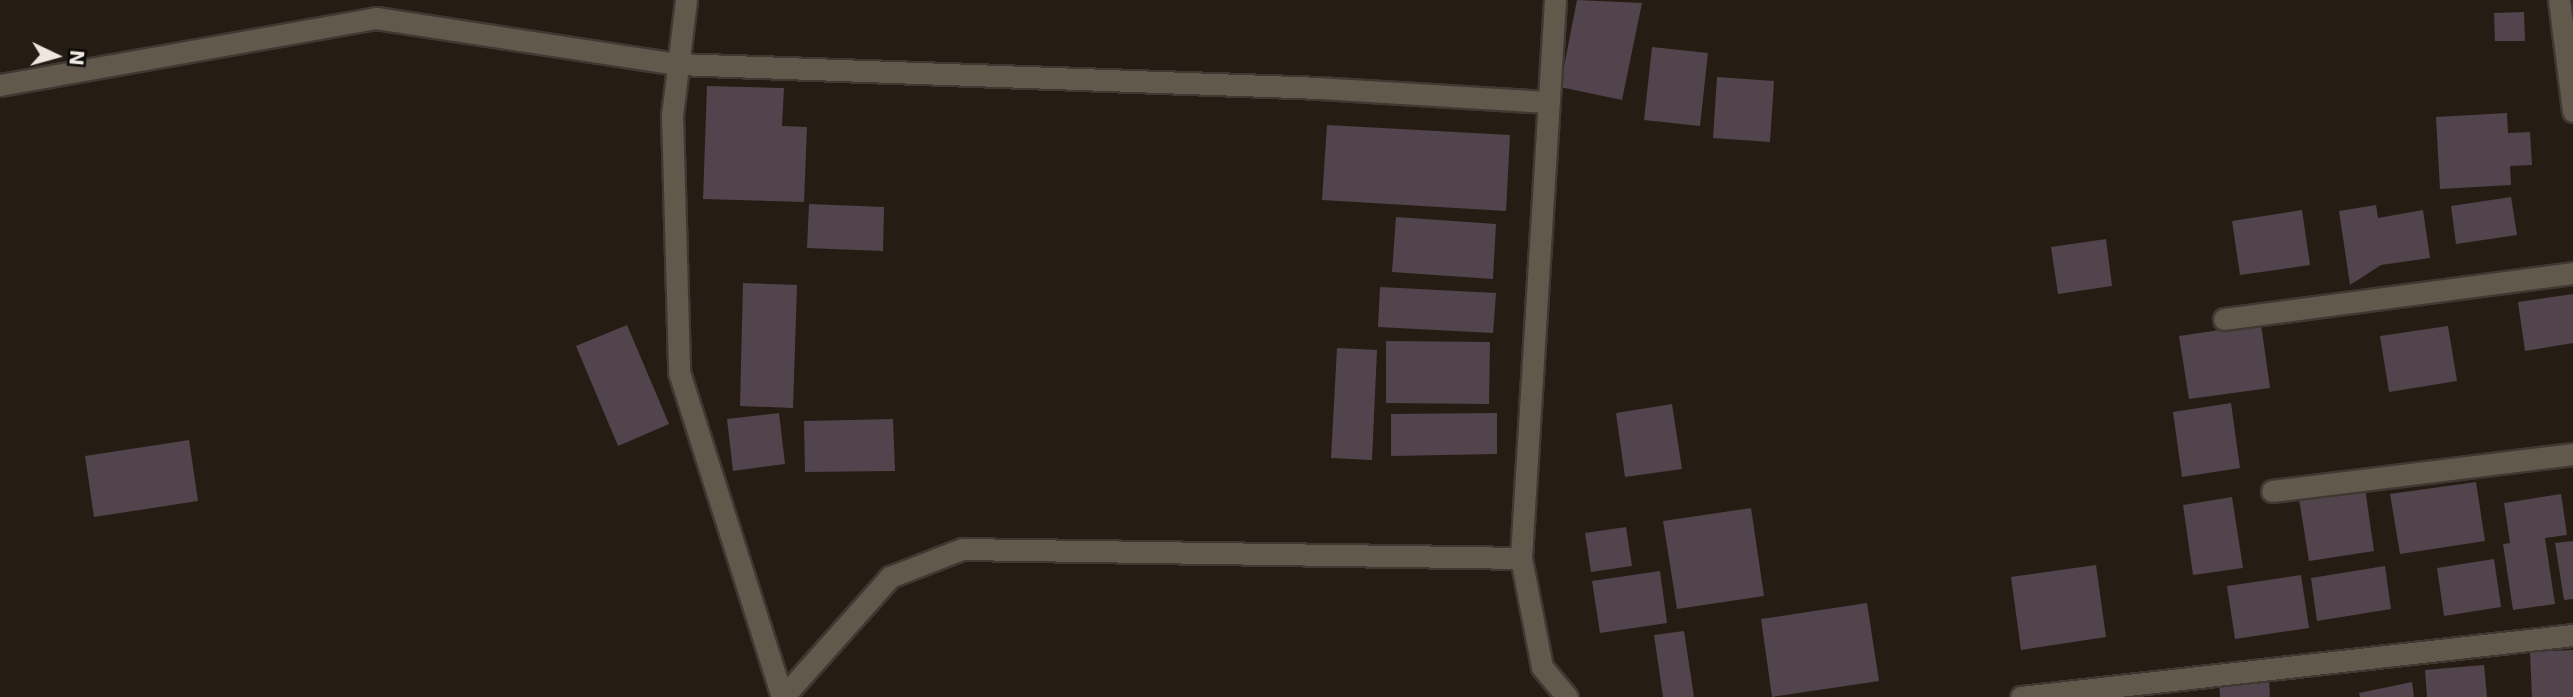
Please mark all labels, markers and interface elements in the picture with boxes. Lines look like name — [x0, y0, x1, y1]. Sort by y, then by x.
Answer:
north arrow — [21, 21, 91, 91]
text: N — [65, 49, 89, 67]

